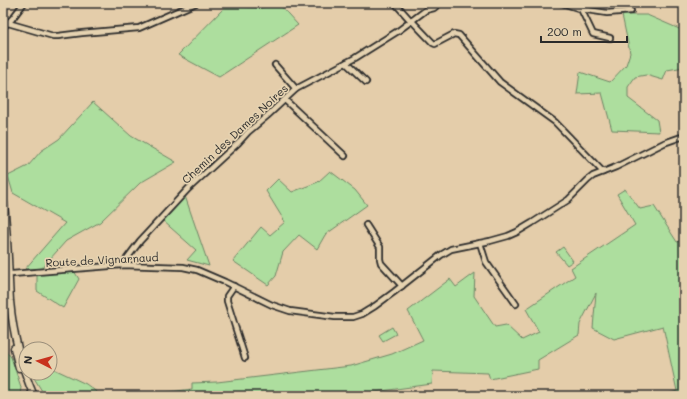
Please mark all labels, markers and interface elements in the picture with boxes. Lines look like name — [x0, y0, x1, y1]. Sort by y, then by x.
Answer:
scale bar — [541, 18, 627, 44]
text: 200 m — [547, 23, 582, 39]
street label: Chemin des Dames Noires — [178, 80, 291, 187]
street label: Route de Vignarnaud — [45, 249, 159, 270]
north arrow — [18, 341, 58, 381]
text: N — [20, 355, 35, 365]

